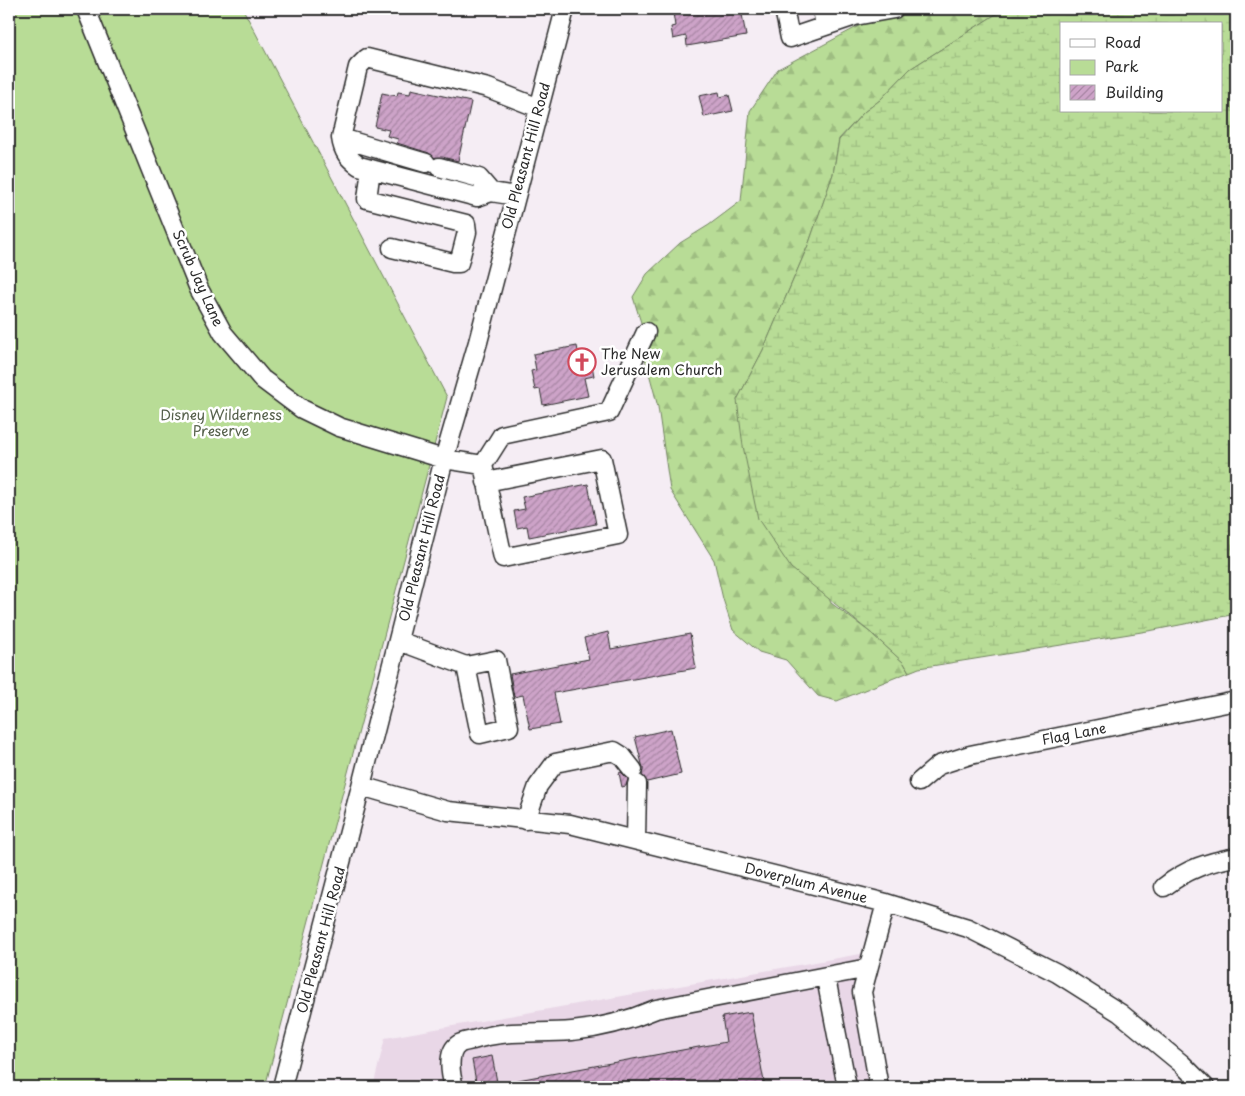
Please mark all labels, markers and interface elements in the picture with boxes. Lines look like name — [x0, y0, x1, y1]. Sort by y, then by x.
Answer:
legend — [1060, 22, 1222, 112]
text: Road — [1105, 30, 1141, 53]
text: Park — [1105, 54, 1139, 77]
street label: Old Pleasant Hill Road — [496, 80, 555, 232]
text: Building — [1105, 80, 1164, 103]
street label: Scrub Jay Lane — [168, 226, 229, 330]
place label: The New Jerusalem Church — [601, 343, 722, 380]
church icon: The New Jerusalem Church — [567, 347, 597, 377]
park label: Disney Wilderness Preserve — [160, 404, 282, 441]
street label: Old Pleasant Hill Road — [393, 472, 450, 624]
street label: Flag Lane — [1040, 717, 1108, 750]
street label: Doverplum Avenue — [742, 857, 870, 908]
street label: Old Pleasant Hill Road — [291, 864, 350, 1016]

